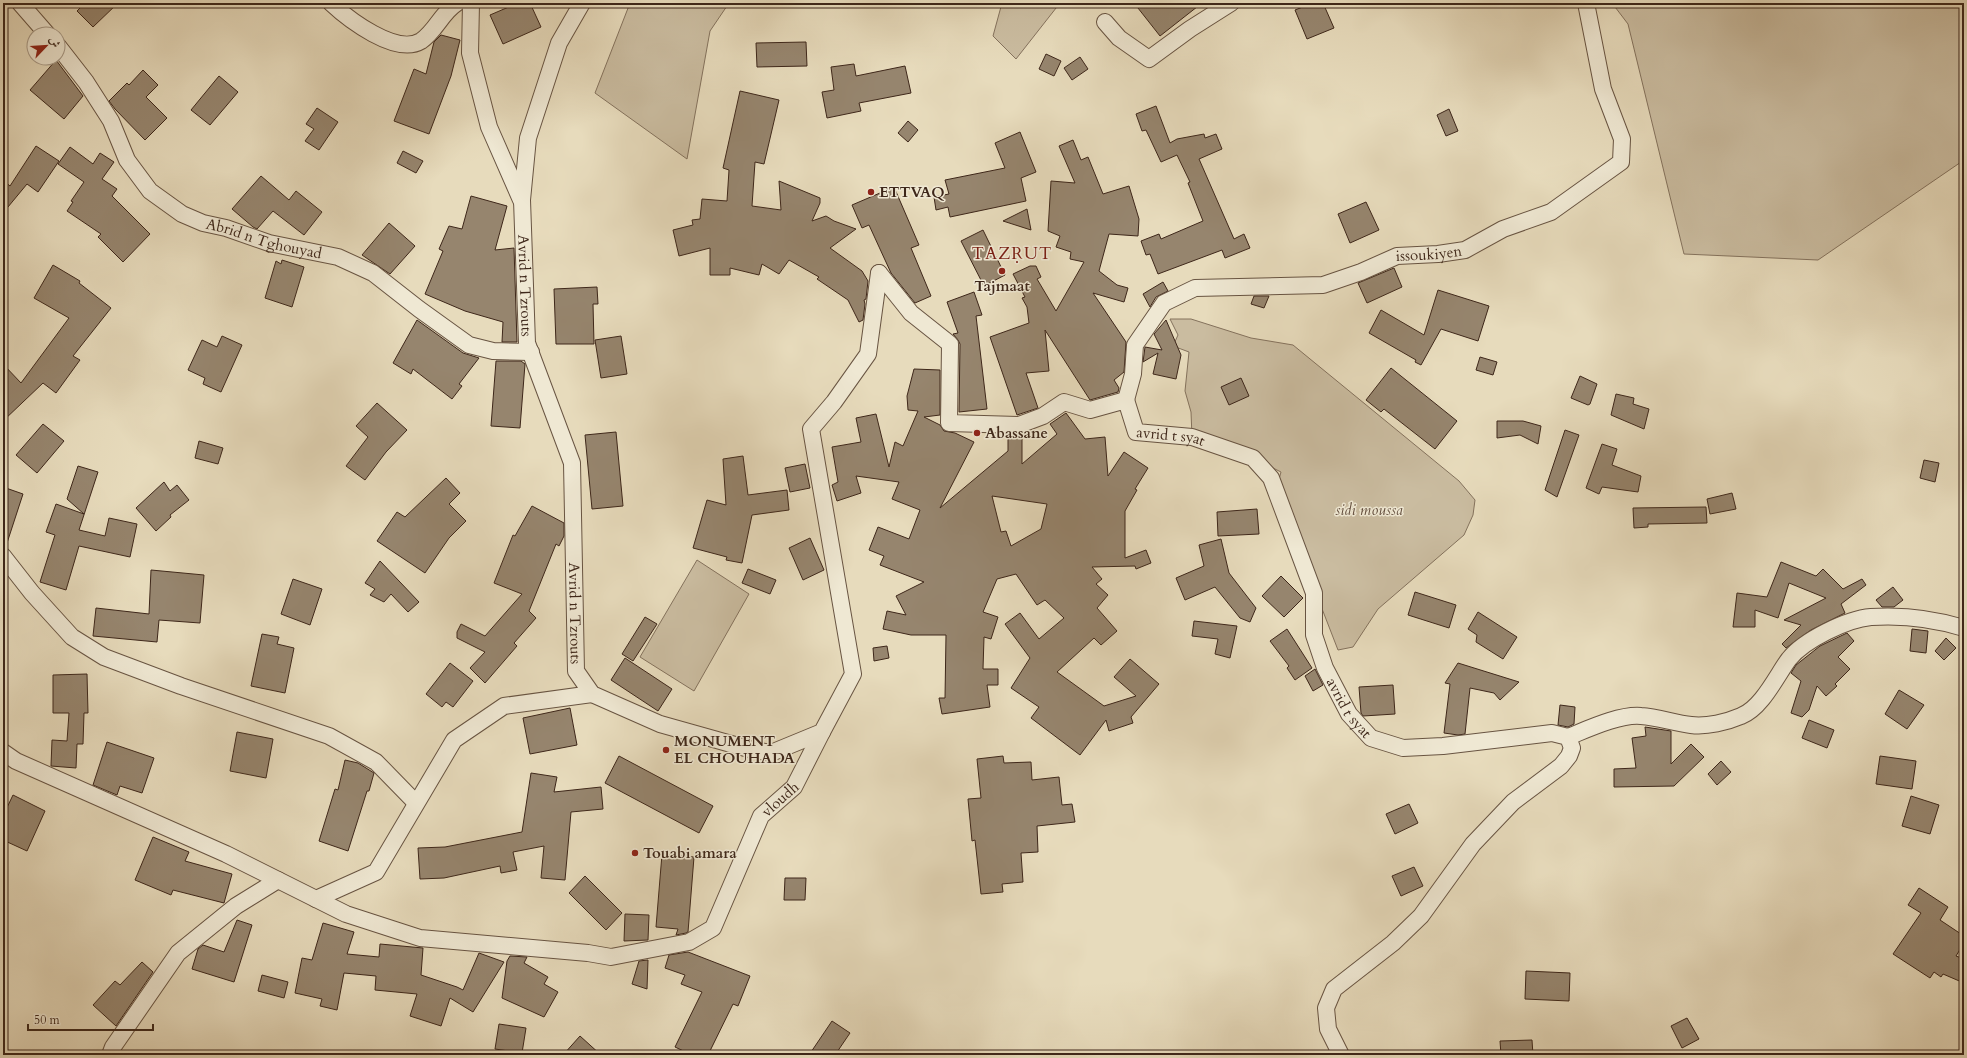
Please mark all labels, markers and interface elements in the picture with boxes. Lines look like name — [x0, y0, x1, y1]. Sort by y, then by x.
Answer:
north arrow — [26, 26, 66, 66]
text: ش — [46, 34, 64, 50]
place label: ETTVAQ — [879, 182, 945, 202]
marker: ETTVAQ — [866, 187, 876, 197]
street label: Abrid n Tghouyad — [204, 214, 324, 263]
street label: Avrid n Tzrouts — [513, 234, 537, 337]
street label: issoukiyen — [1395, 241, 1464, 266]
district label: TAZṚUT — [972, 242, 1052, 265]
marker: Tajmaat — [997, 266, 1007, 276]
place label: Tajmaat — [974, 276, 1030, 296]
street label: avrid t syat — [1136, 422, 1208, 451]
place label: Abassane — [985, 423, 1048, 443]
marker: Abassane — [972, 428, 982, 438]
park label: sidi moussa — [1335, 500, 1403, 520]
street label: Avrid n Tzrouts — [564, 562, 586, 664]
street label: avrid t syat — [1322, 674, 1376, 743]
place label: MONUMENT EL CHOUHADA — [674, 731, 795, 768]
marker: MONUMENT EL CHOUHADA — [661, 745, 671, 755]
street label: vloudh — [757, 777, 804, 821]
place label: Touabi amara — [643, 843, 737, 863]
marker: Touabi amara — [630, 848, 640, 858]
scale bar — [28, 1006, 153, 1032]
text: 50 m — [34, 1012, 61, 1028]

